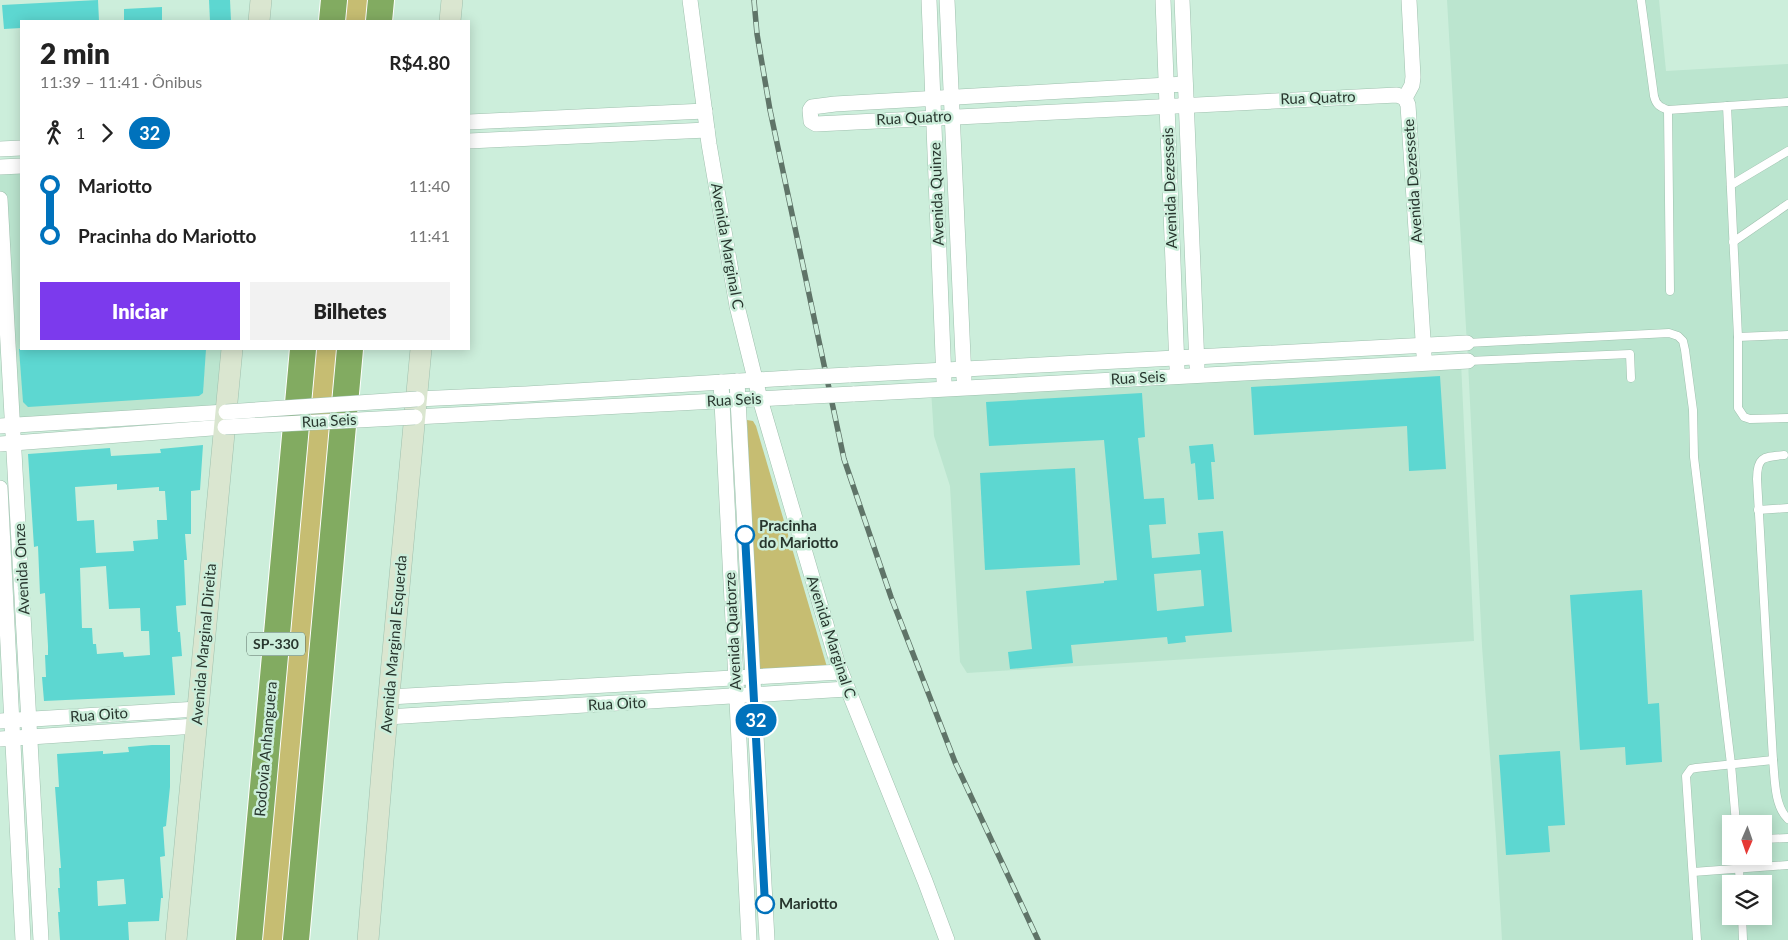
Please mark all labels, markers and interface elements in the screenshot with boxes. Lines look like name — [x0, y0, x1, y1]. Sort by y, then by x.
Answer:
text: 2 min — [40, 36, 110, 70]
text: R$4.80 — [389, 51, 450, 74]
text: 11:39 – 11:41 · Ônibus — [40, 72, 202, 91]
street label: Rua Quatro — [1280, 87, 1356, 107]
street label: Rua Quatro — [876, 106, 952, 128]
street label: Avenida Dezessete — [1399, 118, 1425, 244]
icon: walk — [40, 119, 68, 147]
icon: forward — [93, 119, 121, 147]
text: 32 — [139, 122, 160, 144]
text: 1 — [76, 123, 85, 142]
street label: Avenida Dezesseis — [1158, 127, 1180, 249]
street label: Avenida Quinze — [925, 142, 947, 246]
text: Mariotto — [78, 174, 152, 197]
text: 11:40 — [409, 176, 450, 195]
street label: Avenida Marginal C — [708, 181, 748, 310]
text: Pracinha do Mariotto — [78, 224, 256, 247]
text: 11:41 — [409, 226, 450, 245]
button: Iniciar — [40, 282, 240, 340]
button: Bilhetes — [250, 282, 450, 340]
street label: Rua Seis — [1110, 367, 1166, 387]
street label: Rua Seis — [706, 389, 762, 409]
street label: Rua Seis — [301, 410, 357, 430]
place label: Pracinha do Mariotto — [759, 516, 839, 551]
street label: Avenida Onze — [10, 523, 32, 615]
marker: Pracinha do Mariotto — [735, 525, 755, 545]
street label: Avenida Marginal Esquerda — [376, 554, 410, 734]
street label: Avenida Marginal Direita — [187, 562, 219, 725]
street label: Avenida Quatorze — [720, 572, 744, 691]
street label: Avenida Marginal C — [804, 573, 860, 700]
road number: SP-330 — [247, 633, 305, 656]
street label: Rodovia Anhanguera — [250, 680, 280, 817]
street label: Rua Oito — [587, 692, 646, 714]
street label: Rua Oito — [69, 703, 129, 725]
line badge: 32 — [734, 704, 778, 736]
text: 32 — [746, 709, 766, 731]
north arrow — [1722, 815, 1772, 865]
map controls — [1722, 815, 1772, 925]
button: layers — [1722, 875, 1772, 925]
marker: Mariotto — [755, 894, 775, 914]
place label: Mariotto — [779, 894, 838, 912]

